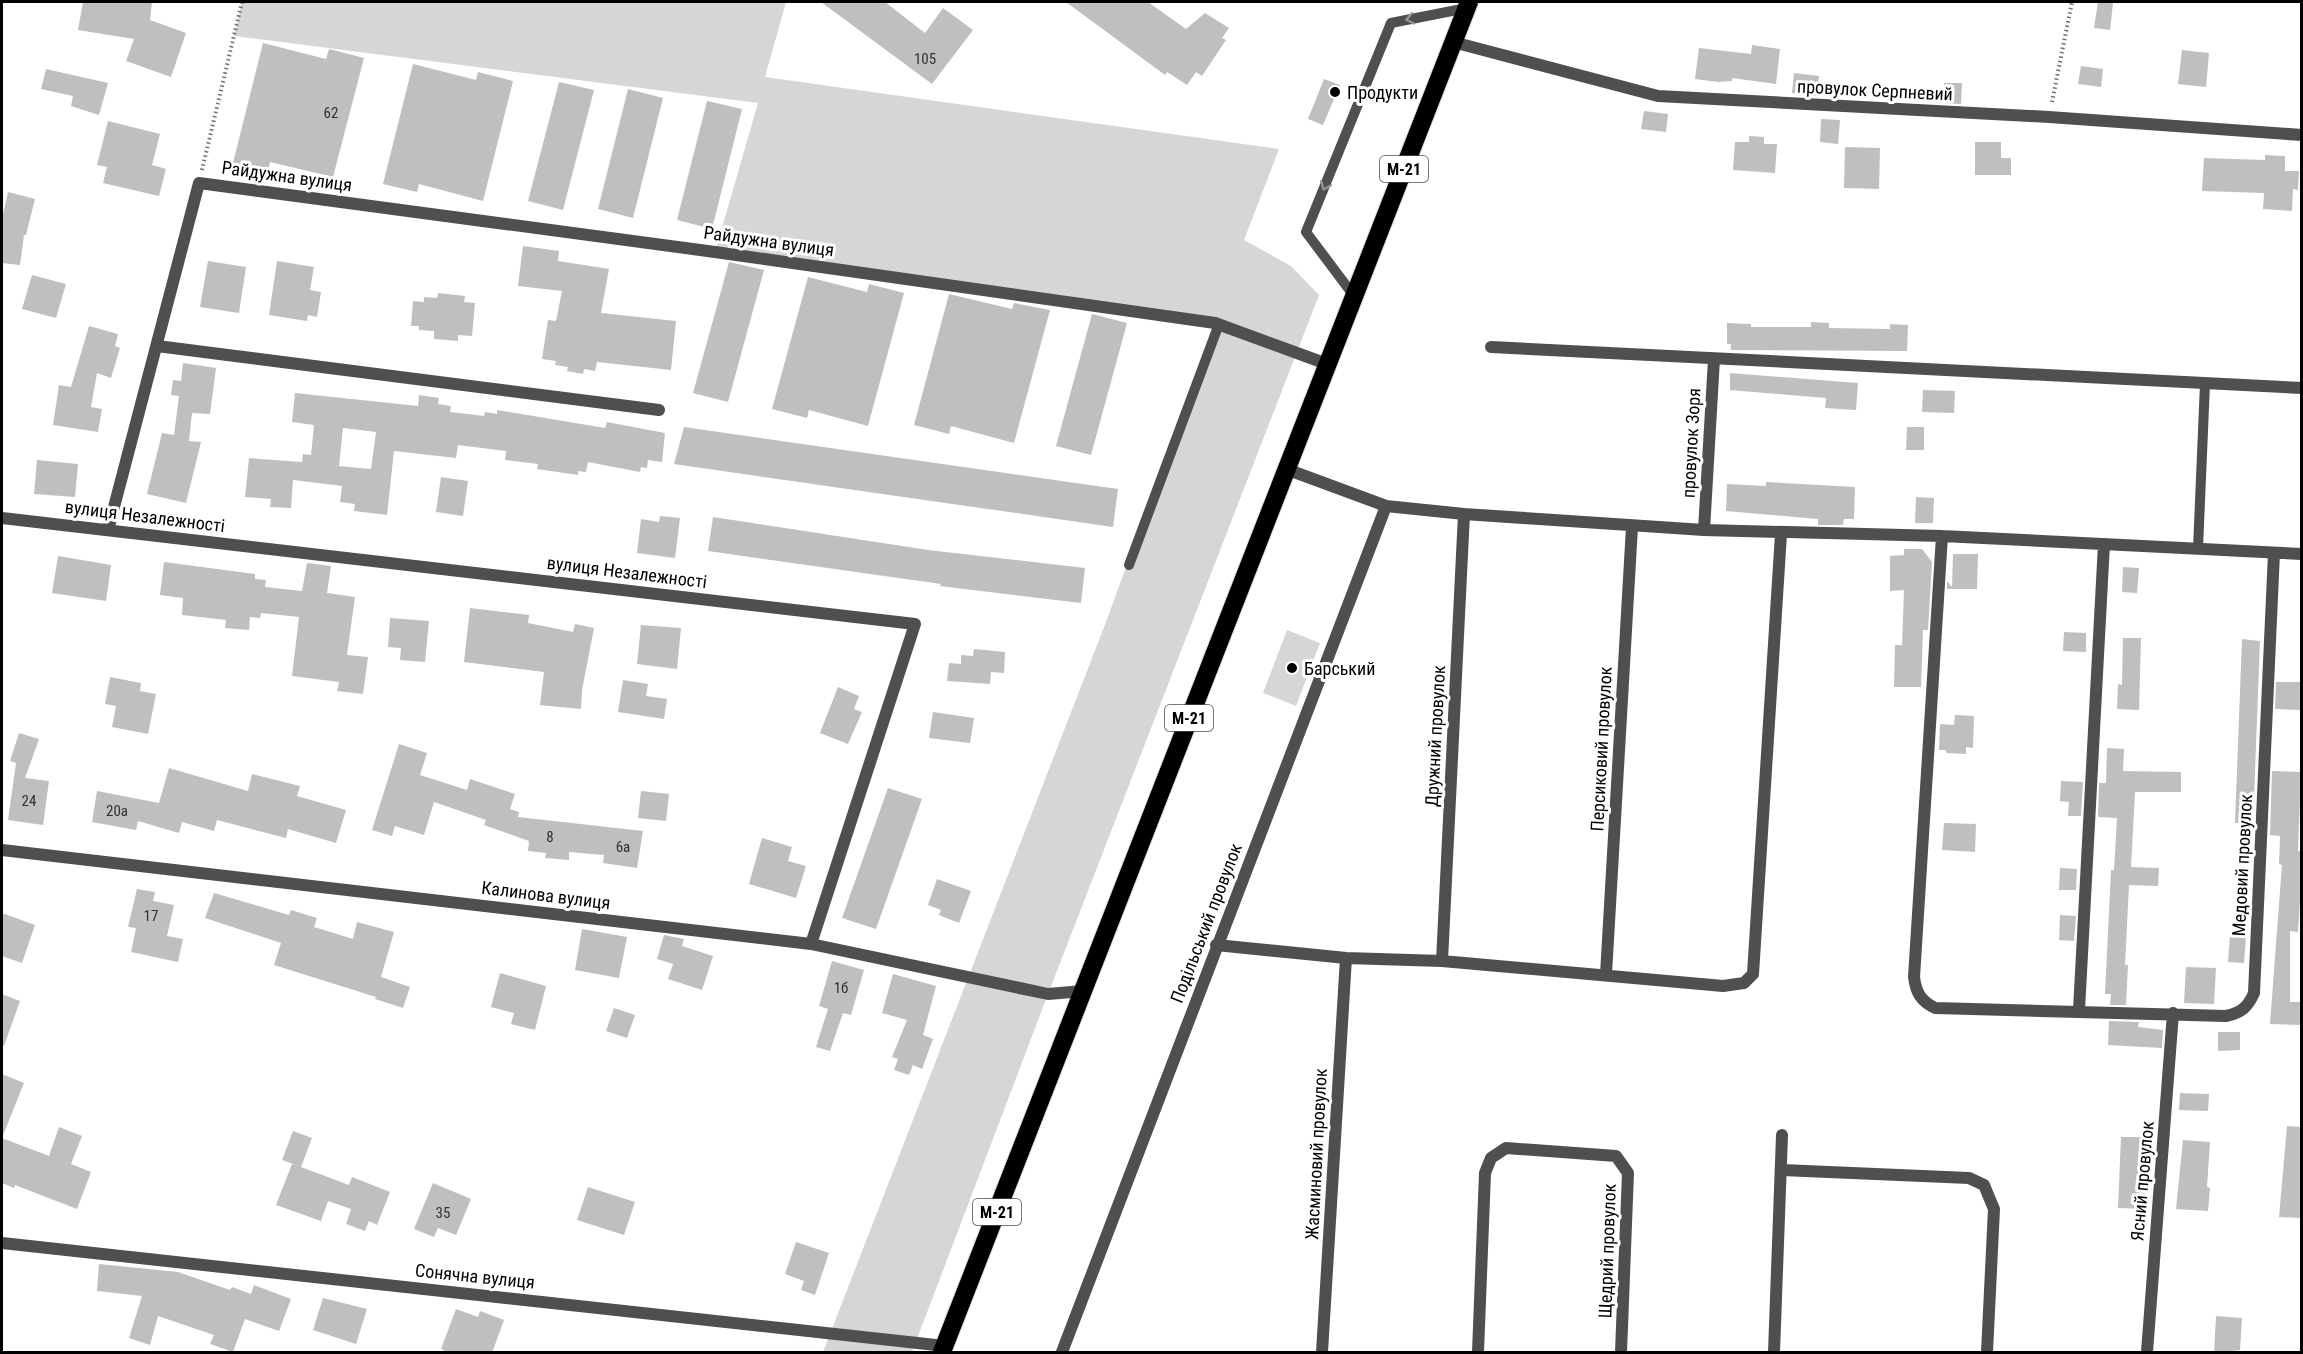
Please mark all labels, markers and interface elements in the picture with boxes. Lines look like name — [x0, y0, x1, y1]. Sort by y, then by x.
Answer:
one-way arrow — [1405, 12, 1415, 25]
house number: 105 — [914, 50, 936, 68]
street label: провулок Серпневий — [1797, 75, 1953, 105]
place label: Продукти — [1347, 82, 1418, 103]
marker: Продукти — [1328, 85, 1342, 99]
house number: 62 — [324, 104, 338, 122]
street label: Райдужна вулиця — [221, 156, 353, 196]
road number: М-21 — [1380, 156, 1428, 182]
one-way arrow — [1320, 180, 1332, 191]
street label: Райдужна вулиця — [703, 221, 835, 261]
street label: провулок Зоря — [1678, 387, 1704, 499]
street label: вулиця Незалежності — [64, 496, 226, 536]
street label: вулиця Незалежності — [546, 552, 708, 592]
place label: Барський — [1304, 658, 1375, 679]
marker: Барський — [1285, 661, 1299, 675]
street label: Дружний провулок — [1421, 664, 1449, 807]
street label: Персиковий провулок — [1586, 666, 1616, 832]
road number: М-21 — [1165, 705, 1213, 731]
house number: 24 — [22, 792, 36, 810]
street label: Медовий провулок — [2228, 793, 2256, 937]
house number: 20а — [106, 802, 128, 820]
house number: 8 — [546, 828, 554, 846]
house number: 6а — [616, 838, 630, 856]
street label: Подільський провулок — [1166, 840, 1246, 1006]
street label: Калинова вулиця — [480, 877, 612, 913]
house number: 17 — [144, 907, 158, 925]
house number: 1б — [834, 979, 848, 997]
street label: Жасминовий провулок — [1301, 1067, 1331, 1240]
street label: Ясний провулок — [2126, 1120, 2158, 1242]
street label: Щедрий провулок — [1594, 1183, 1620, 1319]
road number: М-21 — [973, 1199, 1021, 1225]
house number: 35 — [436, 1204, 450, 1222]
street label: Сонячна вулиця — [414, 1259, 536, 1293]

